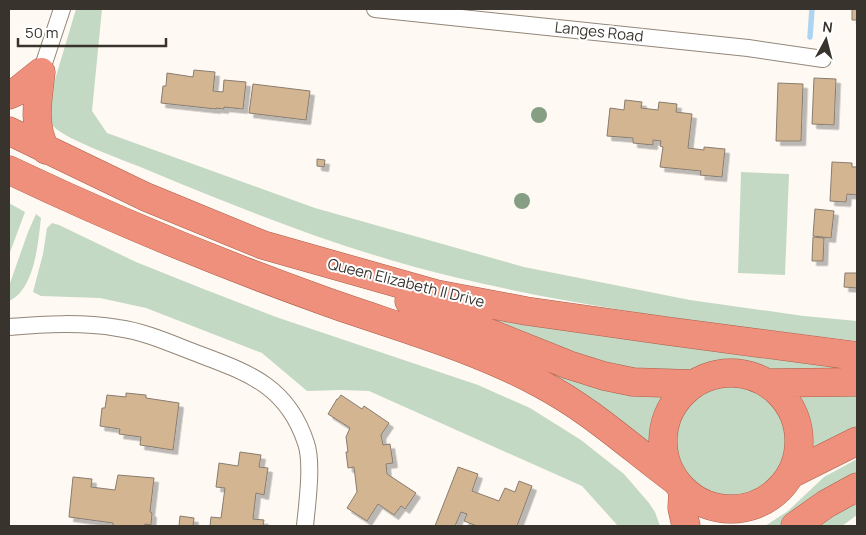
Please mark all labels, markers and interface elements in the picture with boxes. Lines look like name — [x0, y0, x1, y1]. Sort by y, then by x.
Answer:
scale bar — [18, 15, 165, 47]
north arrow — [801, 15, 851, 65]
street label: Langes Road — [554, 16, 644, 47]
text: N — [821, 17, 834, 37]
text: 50 m — [25, 22, 59, 43]
street label: Queen Elizabeth II Drive — [325, 253, 487, 312]

